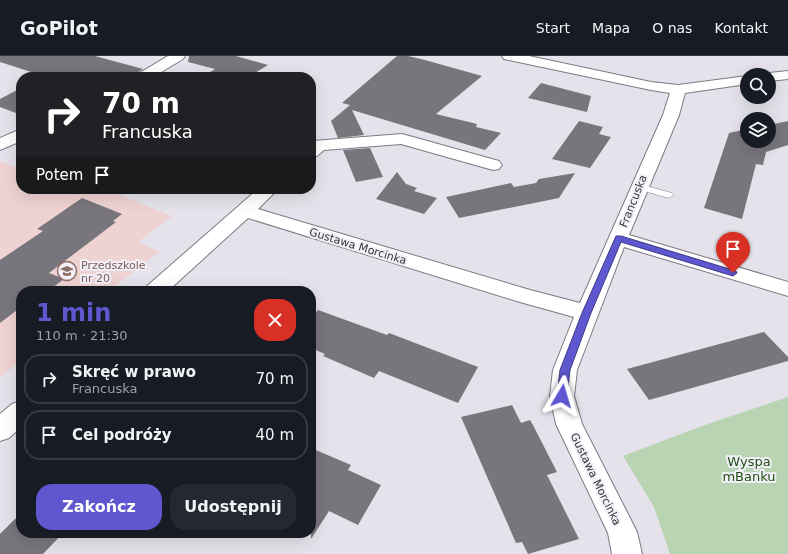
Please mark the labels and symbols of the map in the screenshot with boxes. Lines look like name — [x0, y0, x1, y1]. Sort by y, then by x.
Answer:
street label: Francuska — [617, 173, 650, 229]
street label: Gustawa Morcinka — [308, 225, 408, 267]
pin — [716, 232, 750, 273]
place label: Przedszkole nr 20 — [81, 259, 146, 285]
school or university icon: Przedszkole nr 20 — [56, 260, 78, 282]
position arrow — [541, 375, 583, 417]
street label: Gustawa Morcinka — [568, 431, 624, 527]
park label: Wyspa mBanku — [722, 454, 776, 484]

